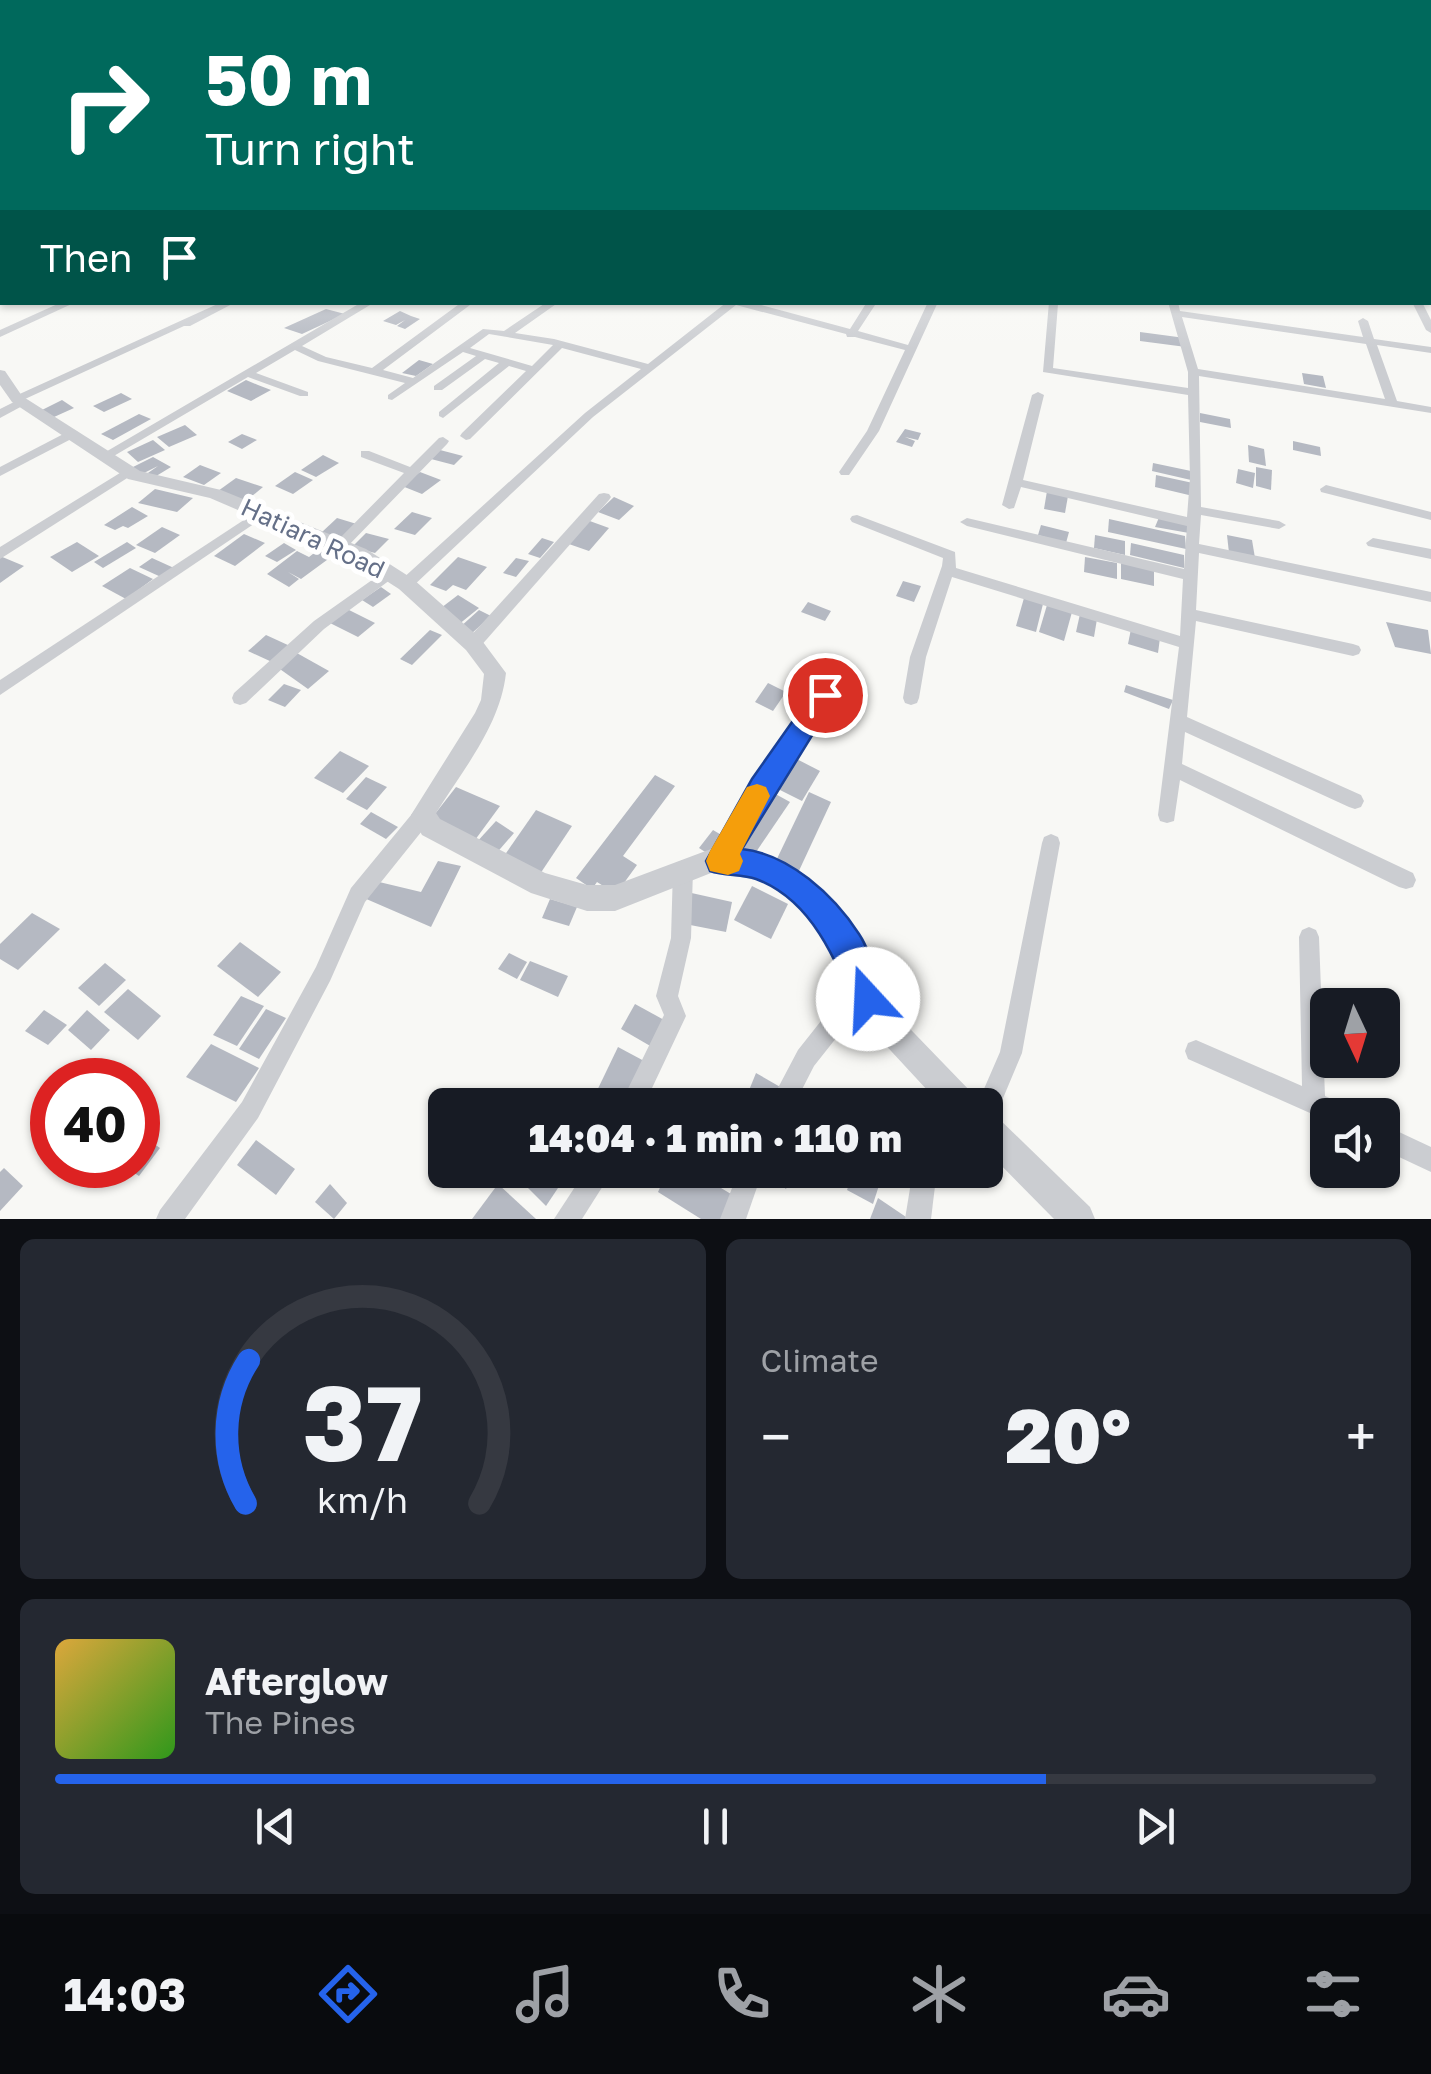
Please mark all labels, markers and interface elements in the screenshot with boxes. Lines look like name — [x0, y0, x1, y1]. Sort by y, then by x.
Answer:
text: 50 m — [205, 36, 372, 120]
icon: right — [40, 40, 170, 170]
text: Turn right — [205, 121, 415, 175]
icon: arrive — [152, 230, 207, 285]
text: Then — [40, 235, 132, 280]
street label: Hatiara Road — [236, 491, 390, 584]
pin — [783, 653, 868, 738]
icon: arrive — [798, 668, 853, 723]
position arrow — [816, 947, 920, 1051]
north arrow — [1310, 988, 1400, 1078]
map controls — [1310, 988, 1400, 1188]
speed limit sign: 40 — [30, 1058, 160, 1188]
button: sound — [1310, 1098, 1400, 1188]
text: 14:04 · 1 min · 110 m — [529, 1115, 902, 1160]
text: Climate — [761, 1341, 879, 1379]
text: 37 — [303, 1359, 423, 1484]
text: 20° — [1006, 1389, 1131, 1480]
text: − — [761, 1403, 791, 1469]
text: + — [1346, 1403, 1376, 1469]
text: km/h — [317, 1478, 408, 1521]
text: Afterglow — [205, 1658, 388, 1703]
text: The Pines — [205, 1703, 356, 1741]
icon: previous — [248, 1799, 303, 1854]
icon: pause — [688, 1799, 743, 1854]
icon: next — [1128, 1799, 1183, 1854]
icon: directions — [313, 1959, 383, 2029]
icon: music — [510, 1959, 580, 2029]
icon: phone — [707, 1959, 777, 2029]
icon: climate — [904, 1959, 974, 2029]
icon: car — [1101, 1959, 1171, 2029]
icon: filters — [1298, 1959, 1368, 2029]
text: 14:03 — [63, 1967, 186, 2021]

